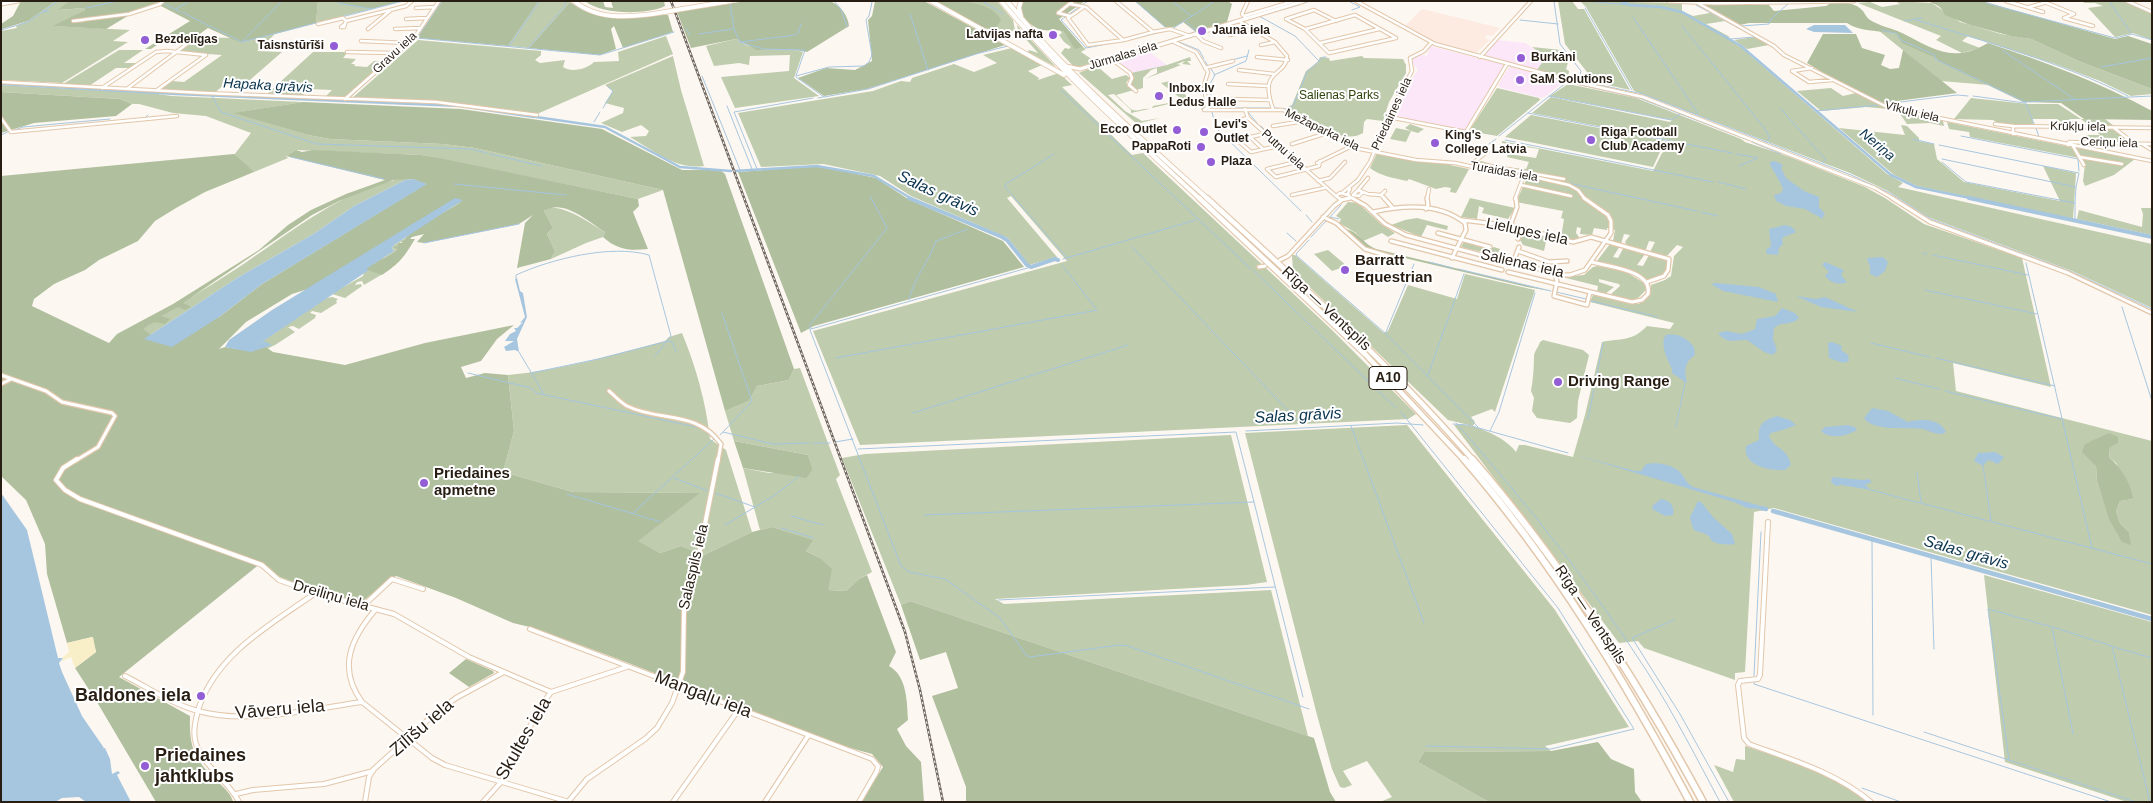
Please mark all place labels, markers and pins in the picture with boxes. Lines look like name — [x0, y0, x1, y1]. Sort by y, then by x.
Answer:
place label: Jaunā iela — [1212, 24, 1270, 38]
marker: Jaunā iela — [1196, 25, 1208, 37]
place label: Latvijas nafta — [966, 28, 1043, 42]
marker: Latvijas nafta — [1047, 29, 1059, 41]
place label: Bezdelīgas — [155, 33, 218, 47]
marker: Bezdelīgas — [139, 34, 151, 46]
place label: Taisnstūrīši — [258, 39, 324, 53]
marker: Taisnstūrīši — [328, 40, 340, 52]
place label: Burkāni — [1531, 51, 1576, 65]
marker: Burkāni — [1515, 52, 1527, 64]
place label: SaM Solutions — [1530, 73, 1613, 87]
marker: SaM Solutions — [1514, 74, 1526, 86]
place label: Inbox.lv Ledus Halle — [1169, 82, 1236, 110]
marker: Inbox.lv Ledus Halle — [1153, 90, 1165, 102]
place label: Levi's Outlet — [1214, 118, 1249, 146]
place label: Ecco Outlet — [1100, 123, 1167, 137]
marker: Ecco Outlet — [1171, 124, 1183, 136]
marker: Levi's Outlet — [1198, 126, 1210, 138]
place label: Riga Football Club Academy — [1601, 126, 1684, 154]
place label: King's College Latvia — [1445, 129, 1526, 157]
marker: Riga Football Club Academy — [1585, 134, 1597, 146]
marker: King's College Latvia — [1429, 137, 1441, 149]
place label: PappaRoti — [1132, 140, 1191, 154]
marker: PappaRoti — [1195, 141, 1207, 153]
place label: Plaza — [1221, 155, 1252, 169]
marker: Plaza — [1205, 156, 1217, 168]
place label: Barratt Equestrian — [1355, 252, 1433, 287]
marker: Barratt Equestrian — [1339, 264, 1351, 276]
place label: Driving Range — [1568, 373, 1670, 391]
marker: Driving Range — [1552, 376, 1564, 388]
place label: Priedaines apmetne — [434, 465, 510, 500]
marker: Priedaines apmetne — [418, 477, 430, 489]
place label: Baldones iela — [75, 685, 191, 707]
marker: Baldones iela — [195, 690, 207, 702]
place label: Priedaines jahtklubs — [155, 745, 246, 788]
marker: Priedaines jahtklubs — [139, 760, 151, 772]

